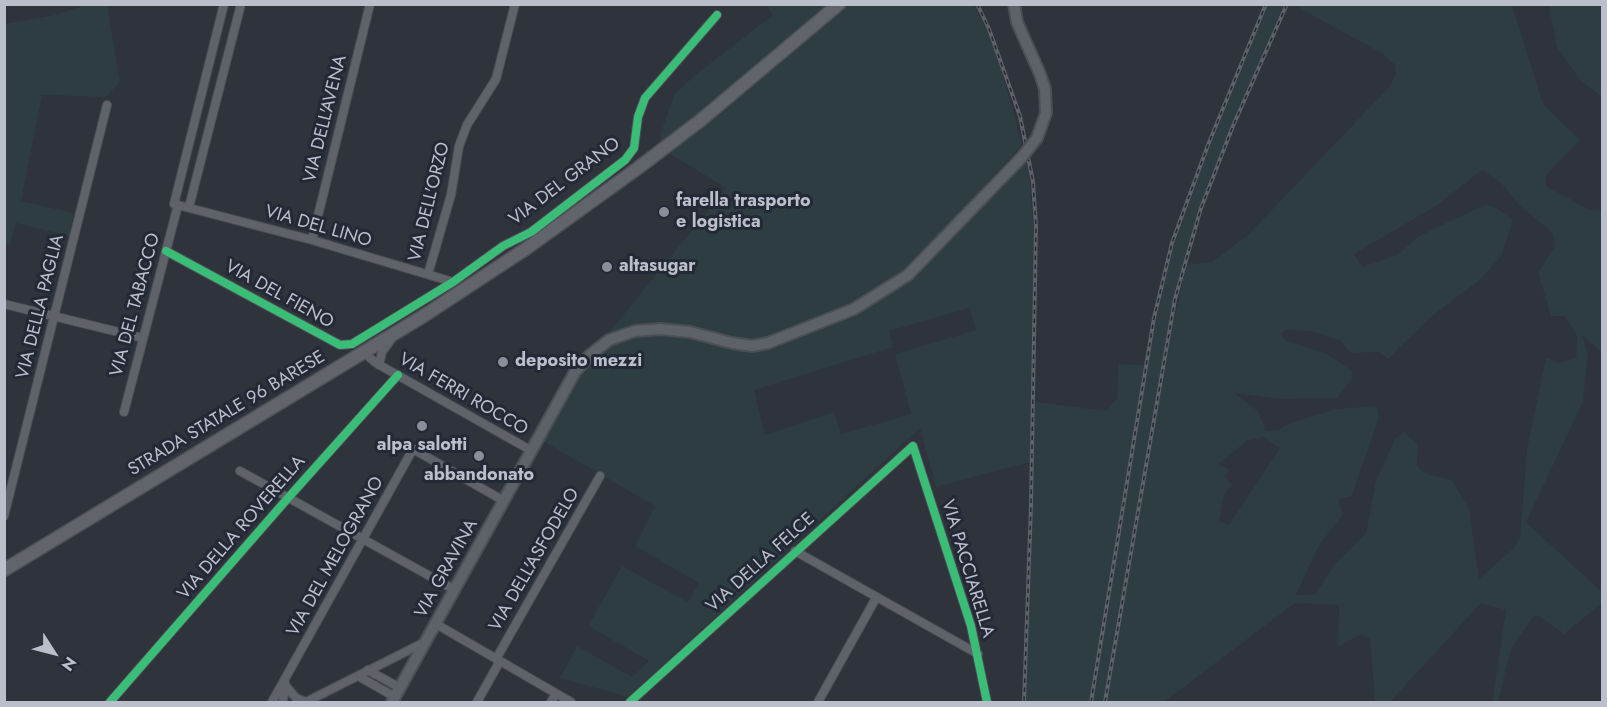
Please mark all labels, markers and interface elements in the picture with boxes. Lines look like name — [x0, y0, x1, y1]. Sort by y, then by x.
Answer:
street label: VIA DELL'AVENA — [300, 53, 352, 185]
street label: VIA DEL GRANO — [505, 133, 625, 231]
street label: VIA DELL'ORZO — [405, 140, 455, 264]
place label: farella trasporto e logistica — [676, 191, 811, 234]
street label: VIA DEL LINO — [262, 201, 374, 253]
marker: farella trasporto e logistica — [657, 205, 671, 219]
street label: VIA DEL TABACCO — [106, 231, 166, 379]
street label: VIA DELLA PAGLIA — [13, 233, 69, 381]
street label: VIA DEL FIENO — [221, 256, 337, 334]
place label: altasugar — [619, 256, 696, 278]
marker: altasugar — [600, 260, 614, 274]
street label: STRADA STATALE 96 BARESE — [125, 347, 329, 481]
street label: VIA FERRI ROCCO — [395, 349, 531, 441]
place label: deposito mezzi — [515, 351, 642, 373]
marker: deposito mezzi — [496, 355, 510, 369]
marker: alpa salotti — [415, 419, 429, 433]
place label: alpa salotti — [377, 435, 467, 457]
marker: abbandonato — [472, 449, 486, 463]
street label: VIA DELLA ROVERELLA — [174, 452, 310, 604]
place label: abbandonato — [424, 465, 534, 487]
street label: VIA DEL MELOGRANO — [283, 473, 389, 641]
street label: VIA DELL'ASFODELO — [485, 485, 585, 635]
street label: VIA PACCIARELLA — [936, 497, 998, 641]
street label: VIA DELLA FELCE — [702, 509, 820, 617]
street label: VIA GRAVINA — [411, 516, 483, 622]
north arrow — [24, 623, 84, 683]
text: N — [56, 652, 82, 676]

